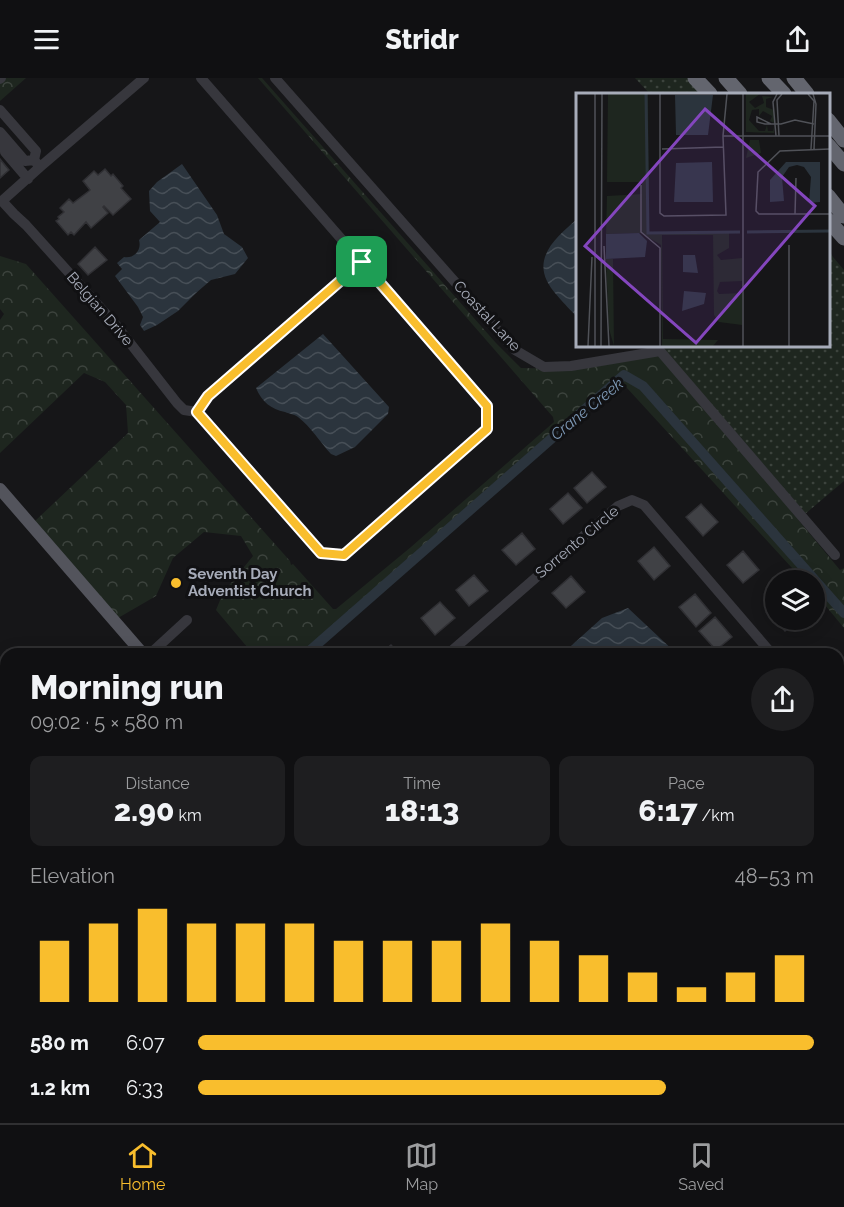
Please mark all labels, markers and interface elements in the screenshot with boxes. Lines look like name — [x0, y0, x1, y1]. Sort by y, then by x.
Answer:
icon: menu — [30, 23, 63, 56]
icon: share — [781, 23, 814, 56]
text: Stridr — [385, 24, 459, 55]
inset map — [576, 93, 829, 346]
pin — [336, 236, 387, 287]
icon: arrive — [345, 245, 378, 278]
street label: Belgian Drive — [63, 268, 137, 350]
street label: Coastal Lane — [450, 277, 524, 355]
water label: Crane Creek — [547, 374, 628, 444]
street label: Sorrento Circle — [532, 502, 622, 582]
place label: Seventh Day Adventist Church — [188, 565, 312, 600]
map controls — [765, 570, 825, 630]
button: layers — [765, 570, 825, 630]
marker: Seventh Day Adventist Church — [169, 576, 183, 590]
text: Morning run — [30, 668, 224, 707]
button: share — [751, 668, 814, 731]
text: 09:02 · 5 × 580 m — [30, 710, 183, 734]
text: Distance — [126, 774, 190, 793]
text: Time — [403, 774, 441, 793]
text: Pace — [668, 774, 705, 793]
text: 2.90 — [114, 793, 174, 828]
text: 18:13 — [385, 793, 459, 828]
text: 6:17 — [638, 793, 697, 828]
text: km — [174, 806, 202, 825]
text: /km — [697, 806, 734, 825]
text: Elevation — [30, 864, 115, 888]
text: 48–53 m — [735, 864, 814, 888]
text: 580 m — [30, 1031, 89, 1055]
text: 6:07 — [126, 1031, 165, 1055]
text: 1.2 km — [30, 1076, 90, 1100]
text: 6:33 — [126, 1076, 163, 1100]
tab: Home — [120, 1139, 165, 1194]
tab: Map — [405, 1139, 438, 1194]
tab: Saved — [678, 1139, 724, 1194]

